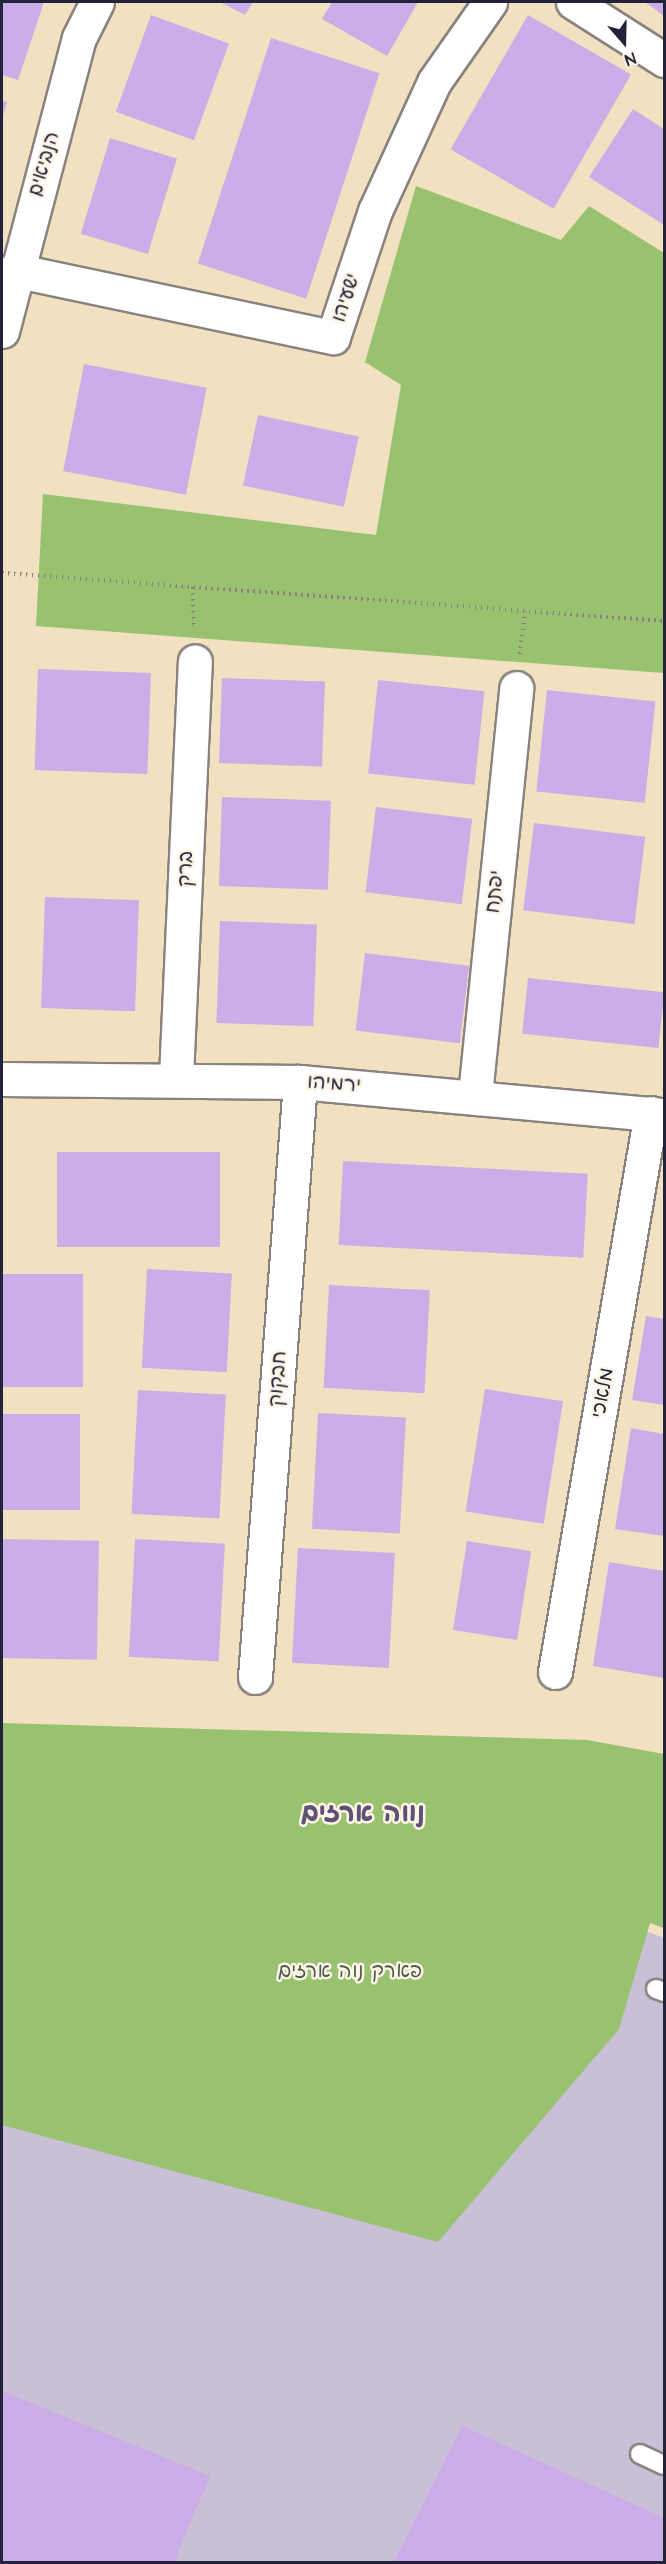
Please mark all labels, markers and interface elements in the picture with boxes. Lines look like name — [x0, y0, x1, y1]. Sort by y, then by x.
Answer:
north arrow — [594, 12, 654, 72]
text: N — [622, 47, 639, 71]
street label: הנביאים — [23, 129, 65, 199]
street label: ישעיהו — [327, 271, 365, 325]
street label: ברק — [173, 851, 199, 887]
street label: יפתח — [481, 869, 509, 915]
street label: ירמיהו — [306, 1070, 362, 1098]
street label: חבקוק — [264, 1350, 292, 1408]
street label: מלאכי — [587, 1366, 619, 1420]
district label: נווה ארזים — [301, 1798, 425, 1830]
park label: פארק נוה ארזים — [278, 1959, 422, 1983]

